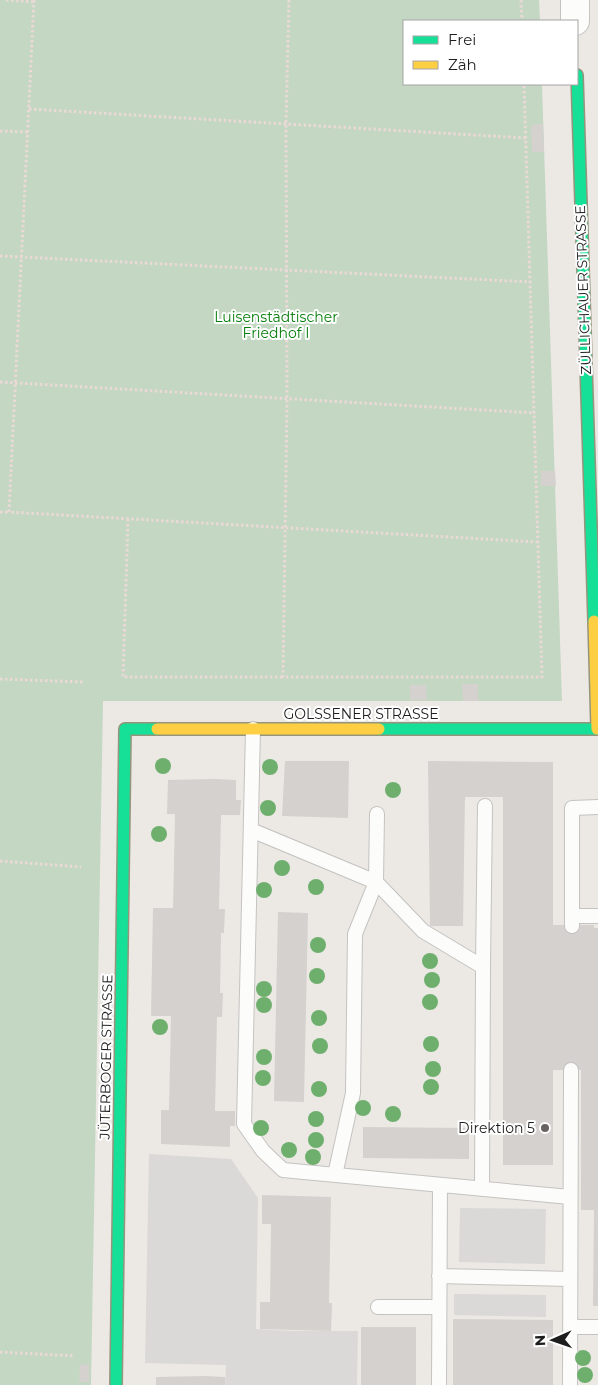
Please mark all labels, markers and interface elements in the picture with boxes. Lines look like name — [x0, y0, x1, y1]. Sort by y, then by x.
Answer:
legend — [403, 20, 578, 85]
text: Frei — [448, 30, 476, 49]
text: Zäh — [448, 55, 477, 74]
street label: ZÜLLICHAUER STRASSE — [571, 205, 595, 375]
park label: Luisenstädtischer Friedhof I — [214, 308, 338, 342]
street label: GOLSSENER STRASSE — [283, 705, 439, 723]
street label: JÜTERBOGER STRASSE — [96, 974, 116, 1141]
place label: Direktion 5 — [458, 1119, 535, 1137]
marker: Direktion 5 — [539, 1122, 551, 1134]
north arrow — [528, 1315, 578, 1365]
text: N — [531, 1334, 549, 1346]

